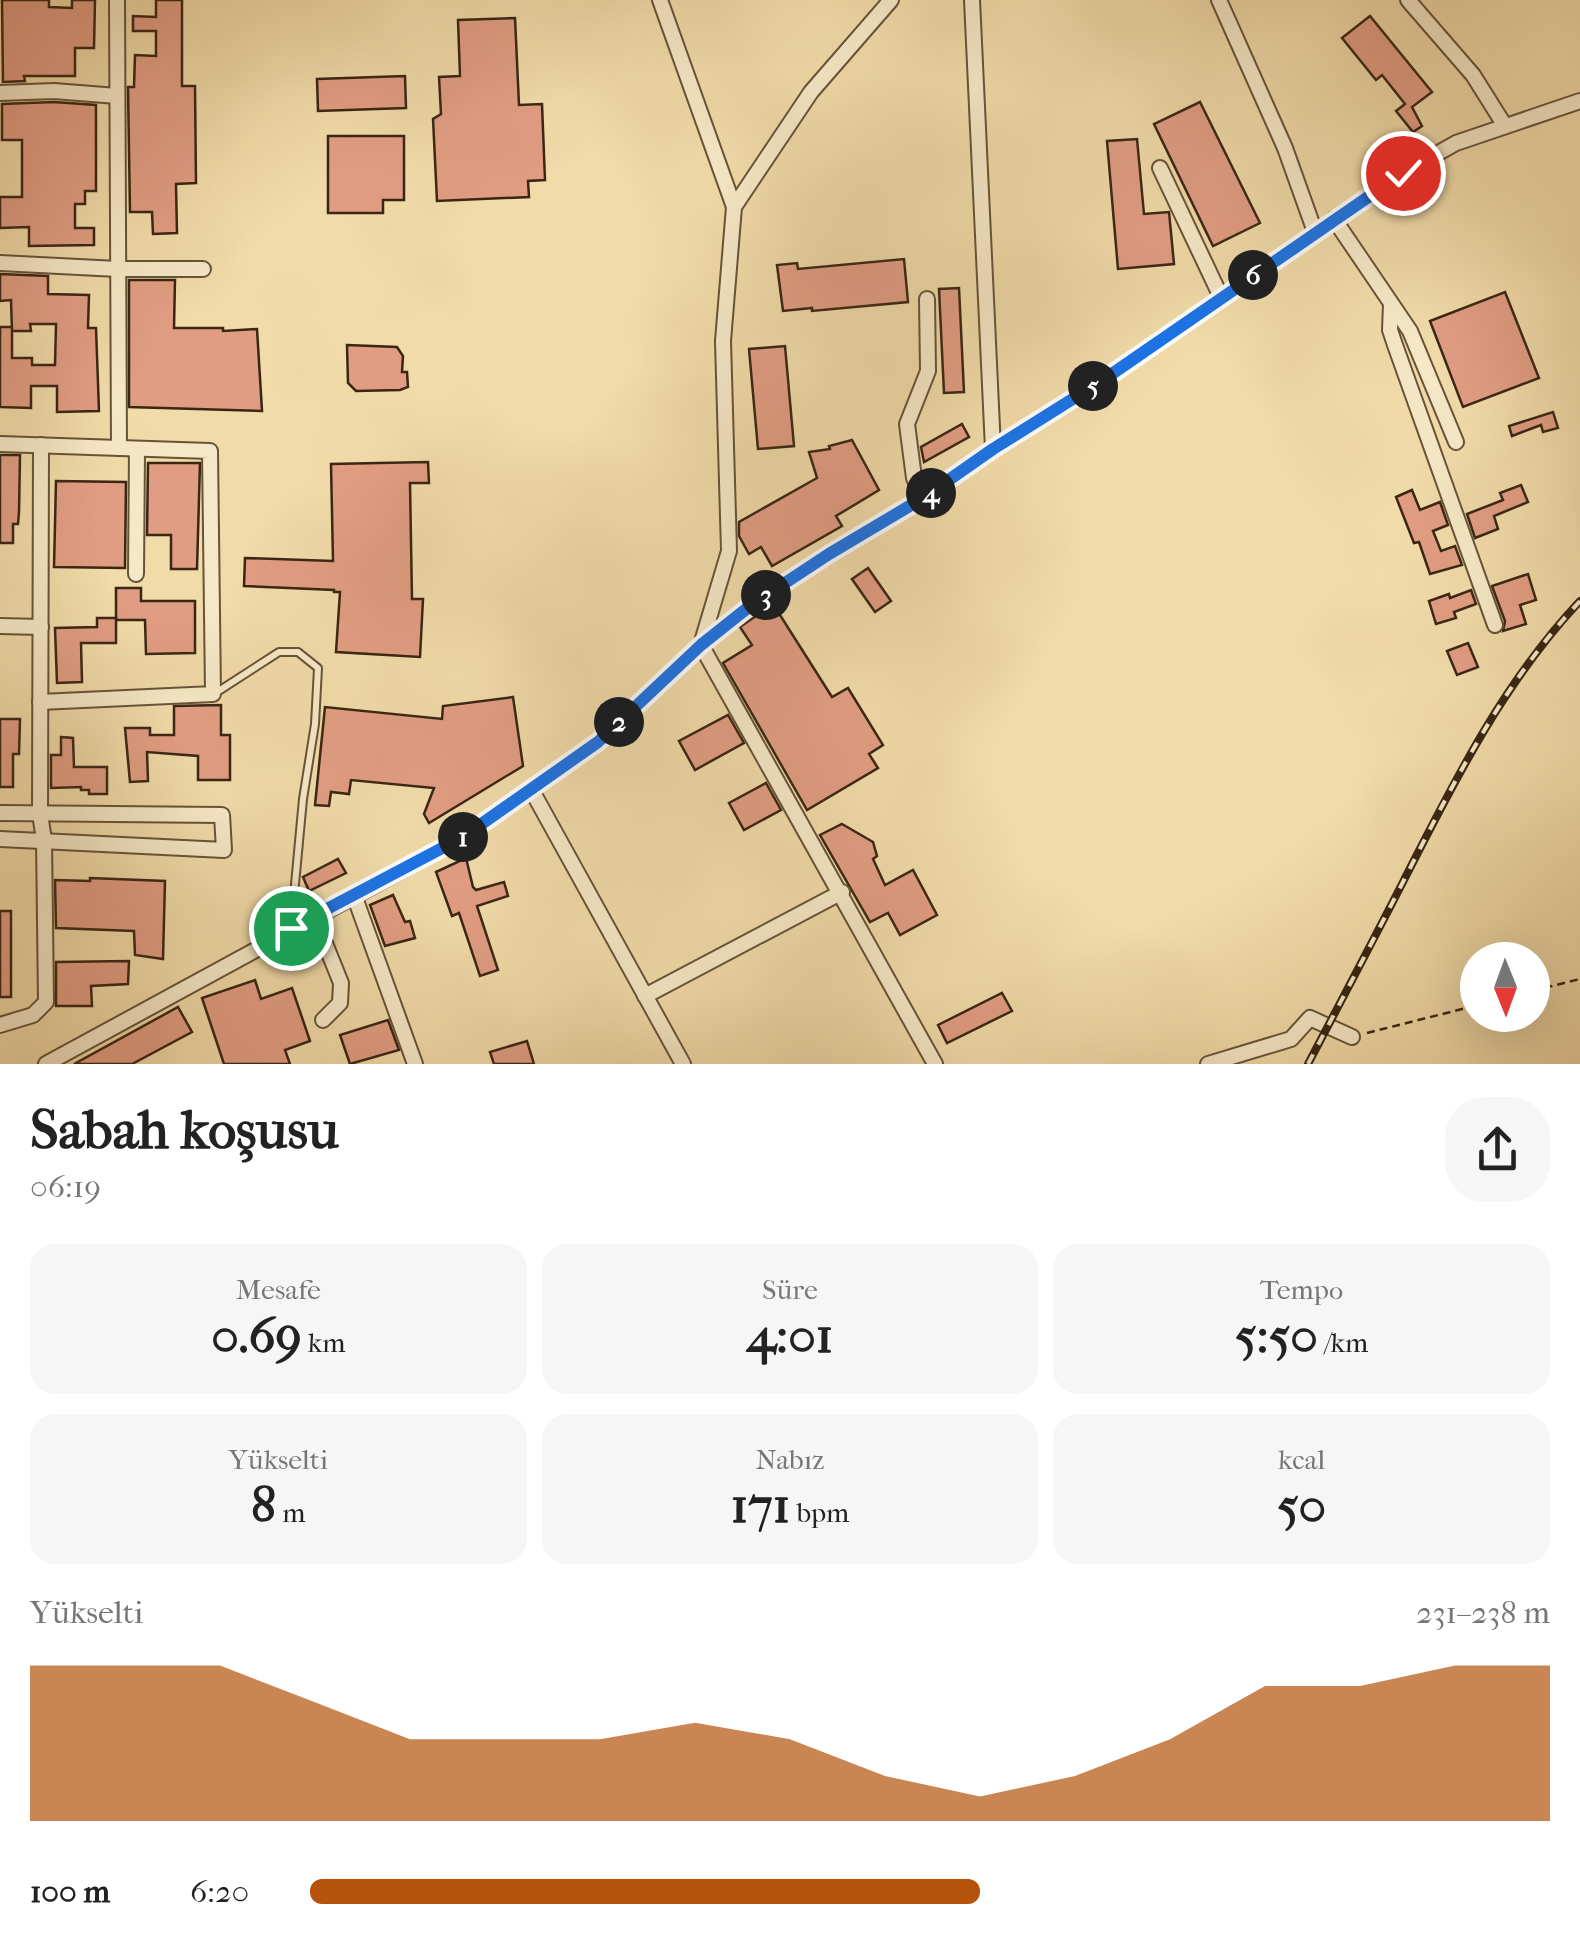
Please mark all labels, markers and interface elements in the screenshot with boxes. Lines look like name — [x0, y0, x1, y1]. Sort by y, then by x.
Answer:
pin — [1361, 131, 1446, 216]
icon: check — [1376, 146, 1431, 201]
pin: 6 — [1228, 250, 1278, 300]
text: 6 — [1245, 258, 1261, 291]
pin: 5 — [1068, 361, 1118, 411]
text: 5 — [1087, 369, 1099, 402]
pin: 4 — [906, 468, 956, 518]
text: 4 — [923, 476, 939, 509]
pin: 3 — [741, 570, 791, 620]
text: 3 — [760, 578, 772, 611]
pin: 2 — [594, 697, 644, 747]
text: 2 — [612, 705, 626, 738]
pin: 1 — [438, 812, 488, 862]
text: 1 — [458, 820, 468, 853]
pin — [249, 886, 334, 971]
icon: arrive — [264, 901, 319, 956]
north arrow — [1460, 942, 1550, 1032]
map controls — [1460, 942, 1550, 1032]
button: share — [1445, 1097, 1550, 1202]
text: Sabah koşusu — [30, 1098, 339, 1162]
text: 06:19 — [30, 1168, 101, 1205]
text: Mesafe — [236, 1273, 321, 1306]
text: Süre — [762, 1273, 818, 1306]
text: Tempo — [1260, 1273, 1343, 1306]
text: 0.69 — [211, 1306, 302, 1365]
text: 4:01 — [747, 1306, 833, 1365]
text: 5:50 — [1235, 1306, 1318, 1365]
text: km — [302, 1326, 345, 1359]
text: /km — [1318, 1326, 1368, 1359]
text: Yükselti — [229, 1443, 328, 1476]
text: Nabız — [756, 1443, 824, 1476]
text: kcal — [1278, 1443, 1325, 1476]
text: 8 — [251, 1476, 276, 1535]
text: 171 — [731, 1476, 790, 1535]
text: 50 — [1277, 1476, 1326, 1535]
text: m — [276, 1496, 306, 1529]
text: bpm — [790, 1496, 849, 1529]
text: Yükselti — [30, 1594, 143, 1631]
text: 231–238 m — [1416, 1594, 1550, 1631]
text: 100 m — [30, 1873, 110, 1910]
text: 6:20 — [190, 1873, 249, 1910]

